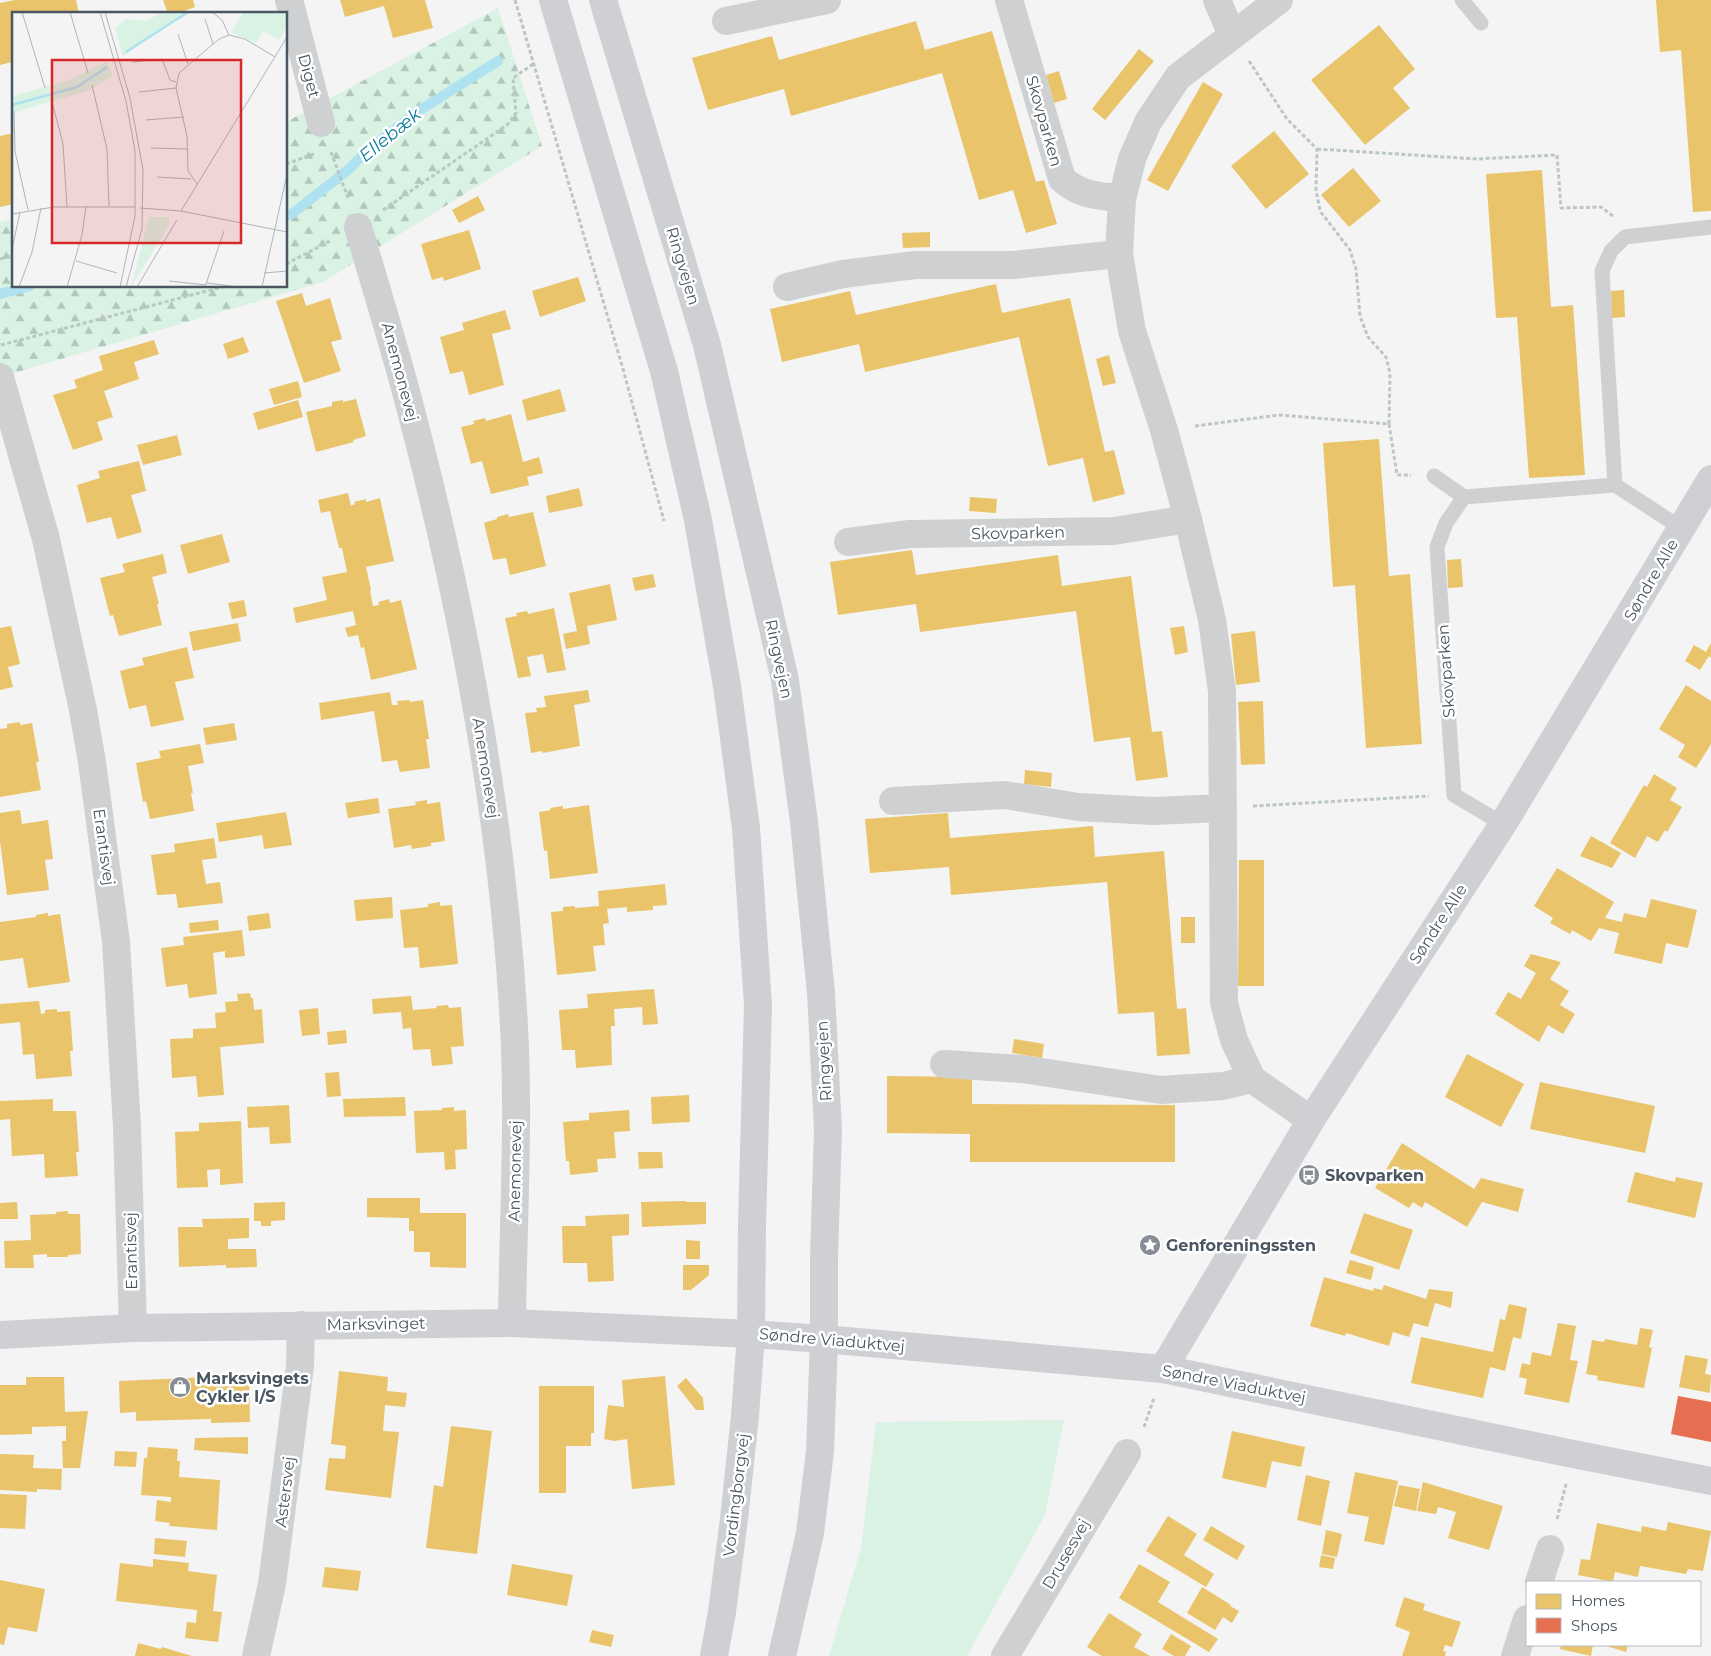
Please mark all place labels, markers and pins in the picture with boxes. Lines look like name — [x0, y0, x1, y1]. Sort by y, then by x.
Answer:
bus stop icon: Skovparken — [1297, 1163, 1321, 1187]
place label: Skovparken — [1325, 1166, 1424, 1185]
place icon: Genforeningssten — [1138, 1233, 1162, 1257]
place label: Genforeningssten — [1166, 1236, 1316, 1255]
place label: Marksvingets Cykler I/S — [196, 1369, 309, 1406]
shop icon: Marksvingets Cykler I/S — [168, 1375, 192, 1399]

